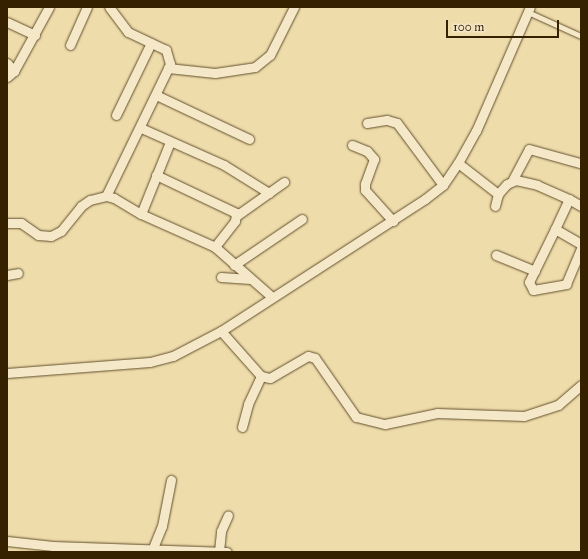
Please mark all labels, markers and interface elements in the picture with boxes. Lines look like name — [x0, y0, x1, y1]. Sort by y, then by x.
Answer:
scale bar — [448, 12, 561, 38]
text: 100 m — [453, 20, 484, 34]

